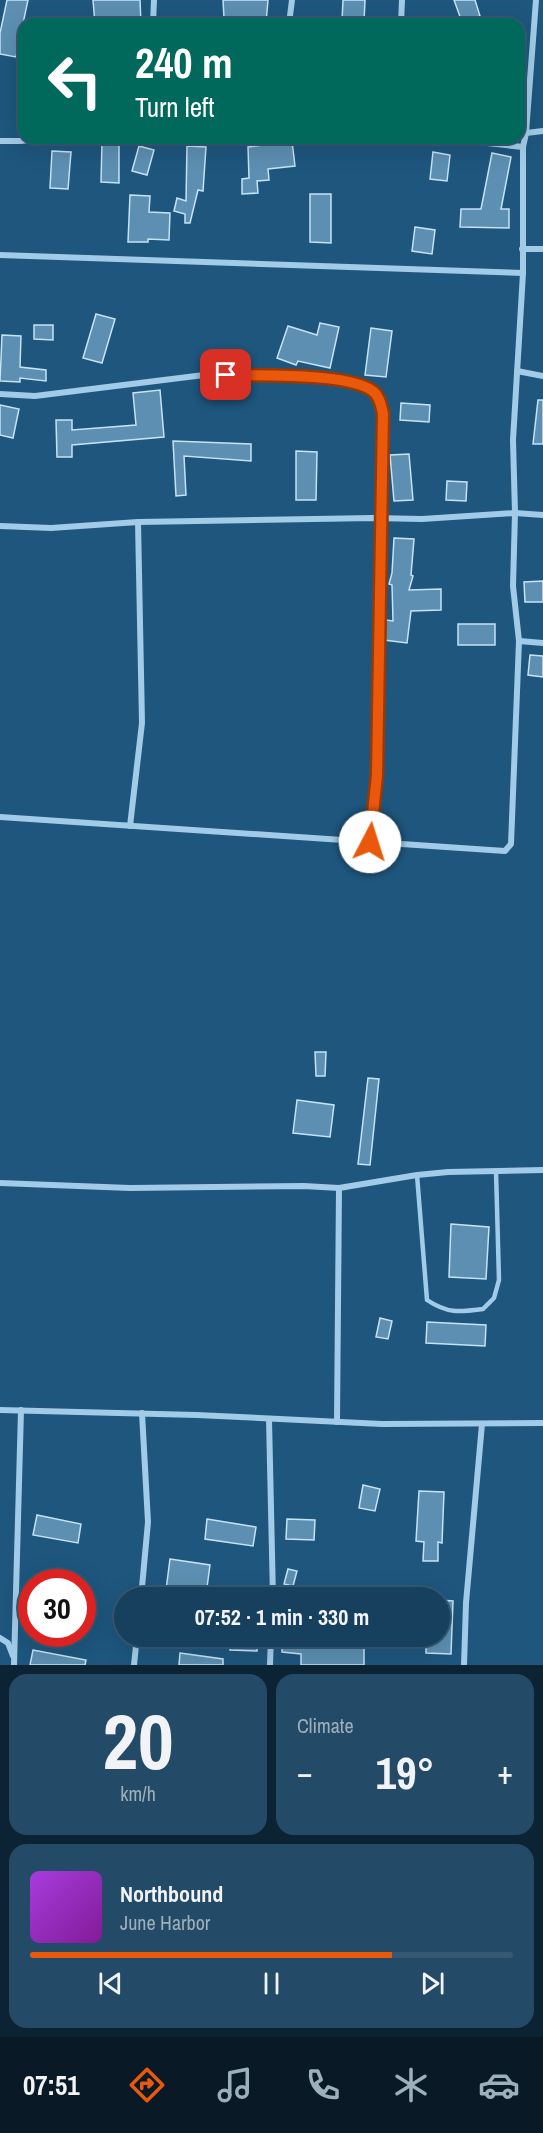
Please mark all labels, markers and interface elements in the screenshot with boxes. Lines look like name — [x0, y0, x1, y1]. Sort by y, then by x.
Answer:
text: 240 m — [135, 35, 233, 91]
icon: left — [36, 42, 114, 120]
text: Turn left — [135, 89, 214, 125]
pin — [200, 349, 251, 400]
icon: arrive — [209, 358, 242, 391]
position arrow — [338, 810, 402, 874]
speed limit sign: 30 — [18, 1569, 96, 1647]
text: 07:52 · 1 min · 330 m — [195, 1602, 369, 1632]
text: 20 — [102, 1688, 174, 1793]
text: Climate — [297, 1712, 354, 1739]
text: 19° — [375, 1742, 435, 1803]
text: − — [297, 1750, 313, 1794]
text: + — [497, 1750, 513, 1794]
text: km/h — [120, 1780, 156, 1807]
text: Northbound — [120, 1879, 223, 1909]
text: June Harbor — [120, 1909, 210, 1936]
icon: previous — [94, 1967, 127, 2000]
icon: pause — [255, 1967, 288, 2000]
icon: next — [416, 1967, 449, 2000]
icon: directions — [126, 2064, 168, 2106]
icon: music — [214, 2064, 256, 2106]
icon: phone — [302, 2064, 344, 2106]
icon: climate — [390, 2064, 432, 2106]
icon: car — [478, 2064, 520, 2106]
text: 07:51 — [23, 2067, 80, 2103]

